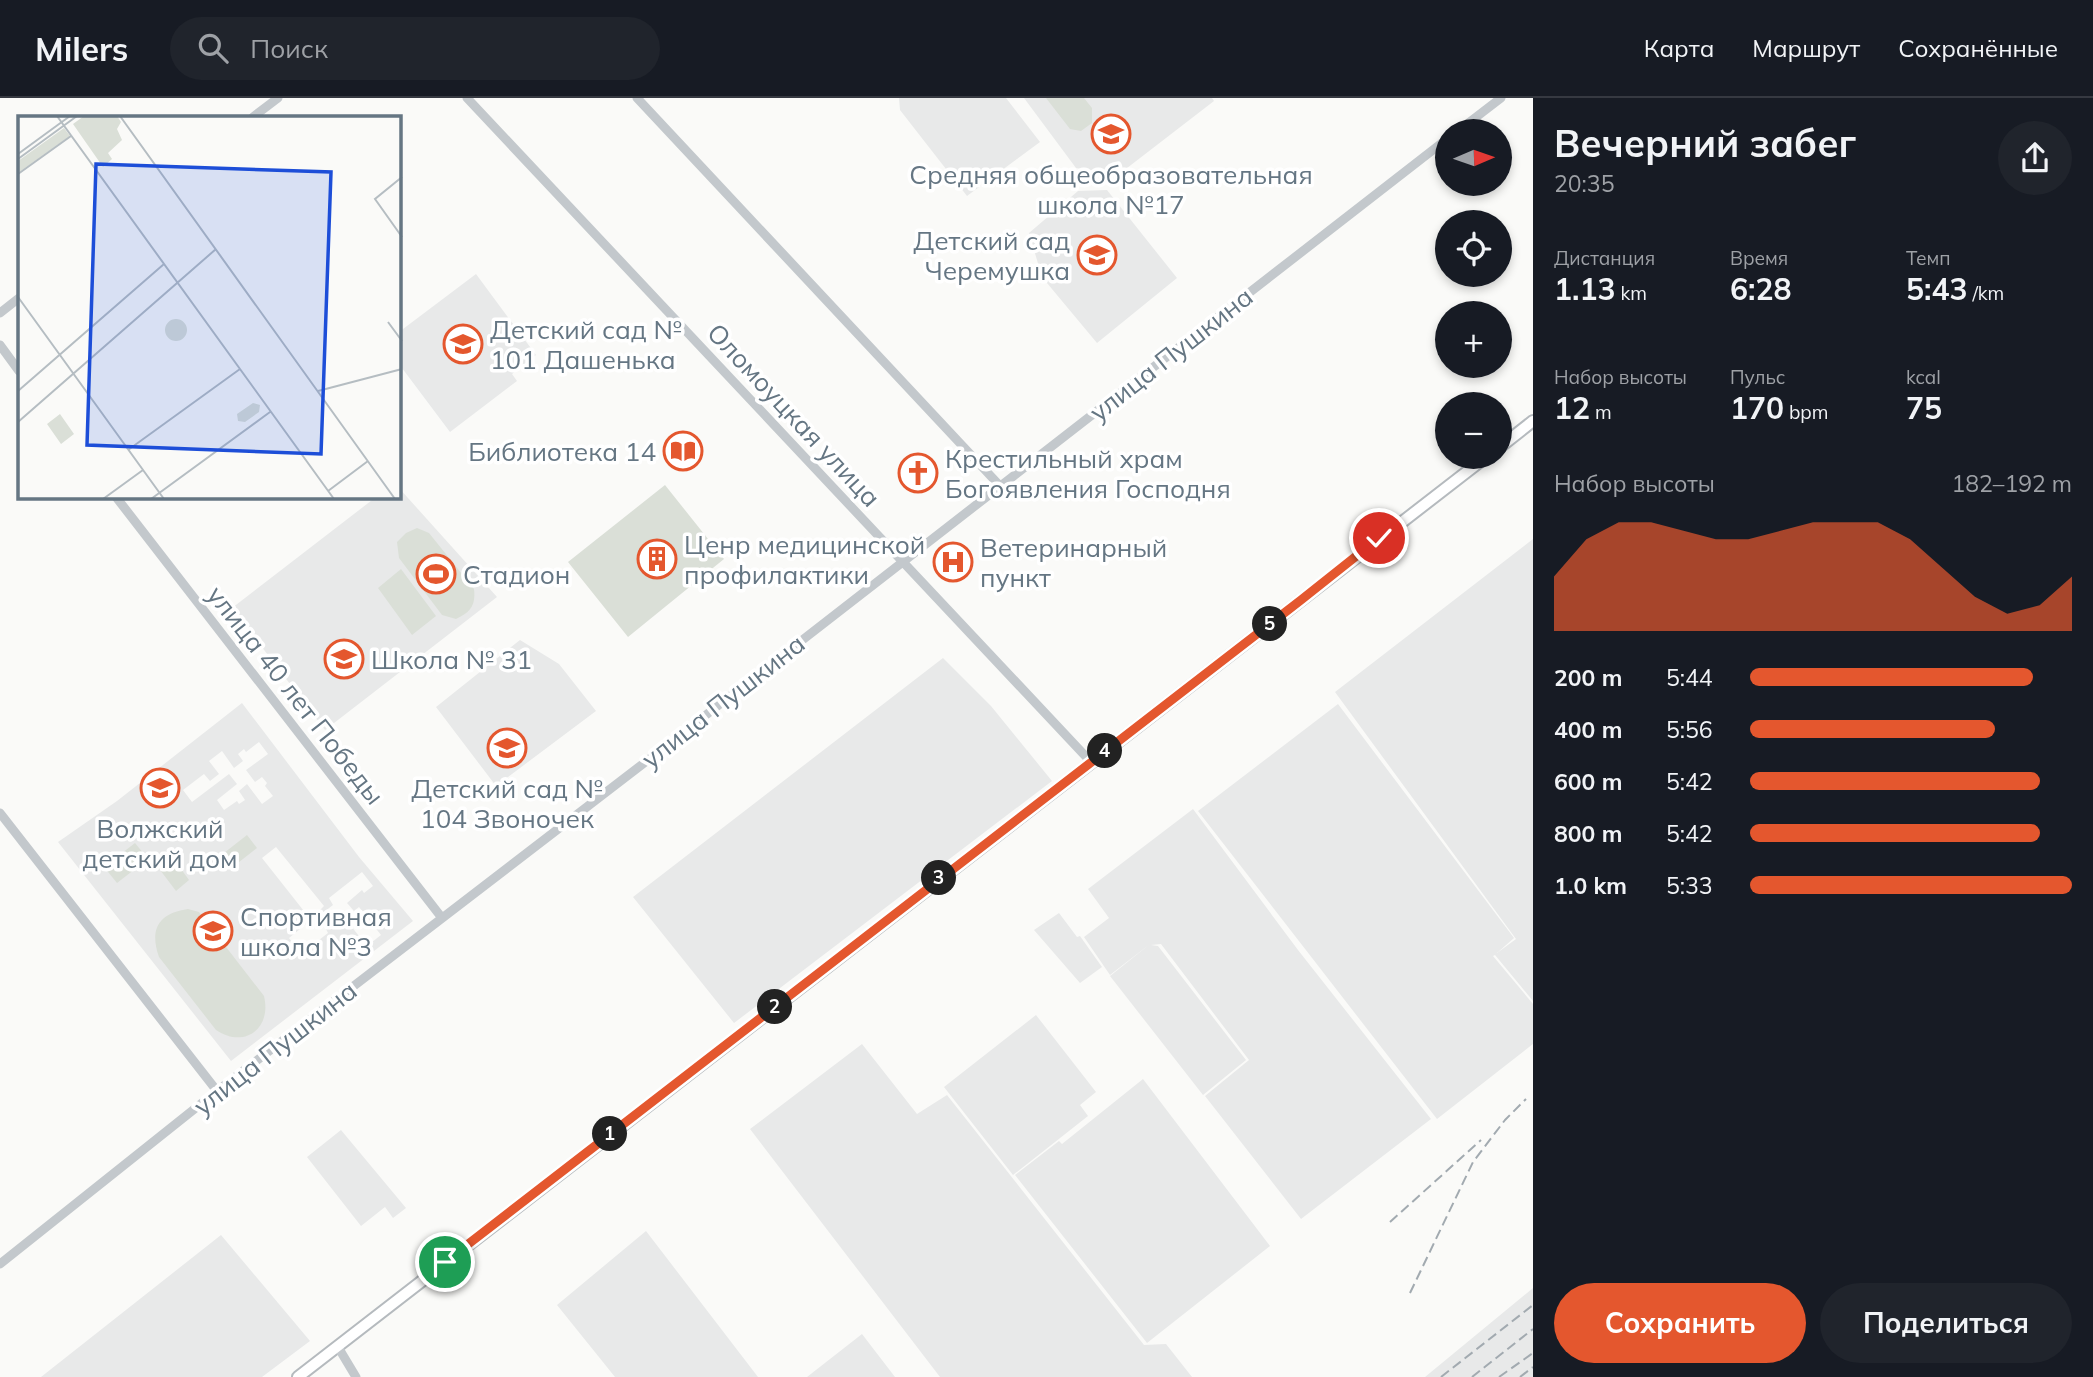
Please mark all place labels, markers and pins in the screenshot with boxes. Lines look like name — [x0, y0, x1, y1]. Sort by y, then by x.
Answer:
school or university icon: Средняя общеобразовательная школа №17 — [1090, 113, 1132, 155]
place label: Средняя общеобразовательная школа №17 — [909, 158, 1313, 221]
place label: Детский сад Черемушка — [913, 224, 1070, 287]
school or university icon: Детский сад Черемушка — [1076, 234, 1118, 276]
place label: Детский сад № 101 Дашенька — [490, 313, 682, 376]
school or university icon: Детский сад № 101 Дашенька — [442, 323, 484, 365]
library icon: Библиотека 14 — [662, 430, 704, 472]
place label: Библиотека 14 — [468, 435, 656, 468]
place label: Крестильный храм Богоявления Господня — [945, 442, 1231, 505]
church icon: Крестильный храм Богоявления Господня — [897, 452, 939, 494]
pin — [1349, 508, 1409, 568]
place label: Ценр медицинской профилактики — [684, 528, 925, 591]
place label: Ветеринарный пункт — [980, 531, 1167, 594]
building icon: Ценр медицинской профилактики — [636, 538, 678, 580]
hospital icon: Ветеринарный пункт — [932, 541, 974, 583]
sports icon: Стадион — [415, 553, 457, 595]
place label: Стадион — [463, 558, 570, 591]
pin: 5 — [1252, 606, 1288, 642]
school or university icon: Школа № 31 — [323, 638, 365, 680]
place label: Школа № 31 — [371, 643, 532, 676]
school or university icon: Детский сад № 104 Звоночек — [486, 727, 528, 769]
pin: 4 — [1088, 734, 1122, 768]
school or university icon: Волжский детский дом — [139, 767, 181, 809]
place label: Детский сад № 104 Звоночек — [411, 772, 603, 835]
place label: Волжский детский дом — [82, 812, 238, 875]
pin: 3 — [922, 860, 956, 896]
place label: Спортивная школа №3 — [240, 900, 392, 963]
school or university icon: Спортивная школа №3 — [192, 910, 234, 952]
pin: 2 — [758, 990, 792, 1024]
pin: 1 — [592, 1116, 628, 1152]
pin — [415, 1232, 475, 1292]

